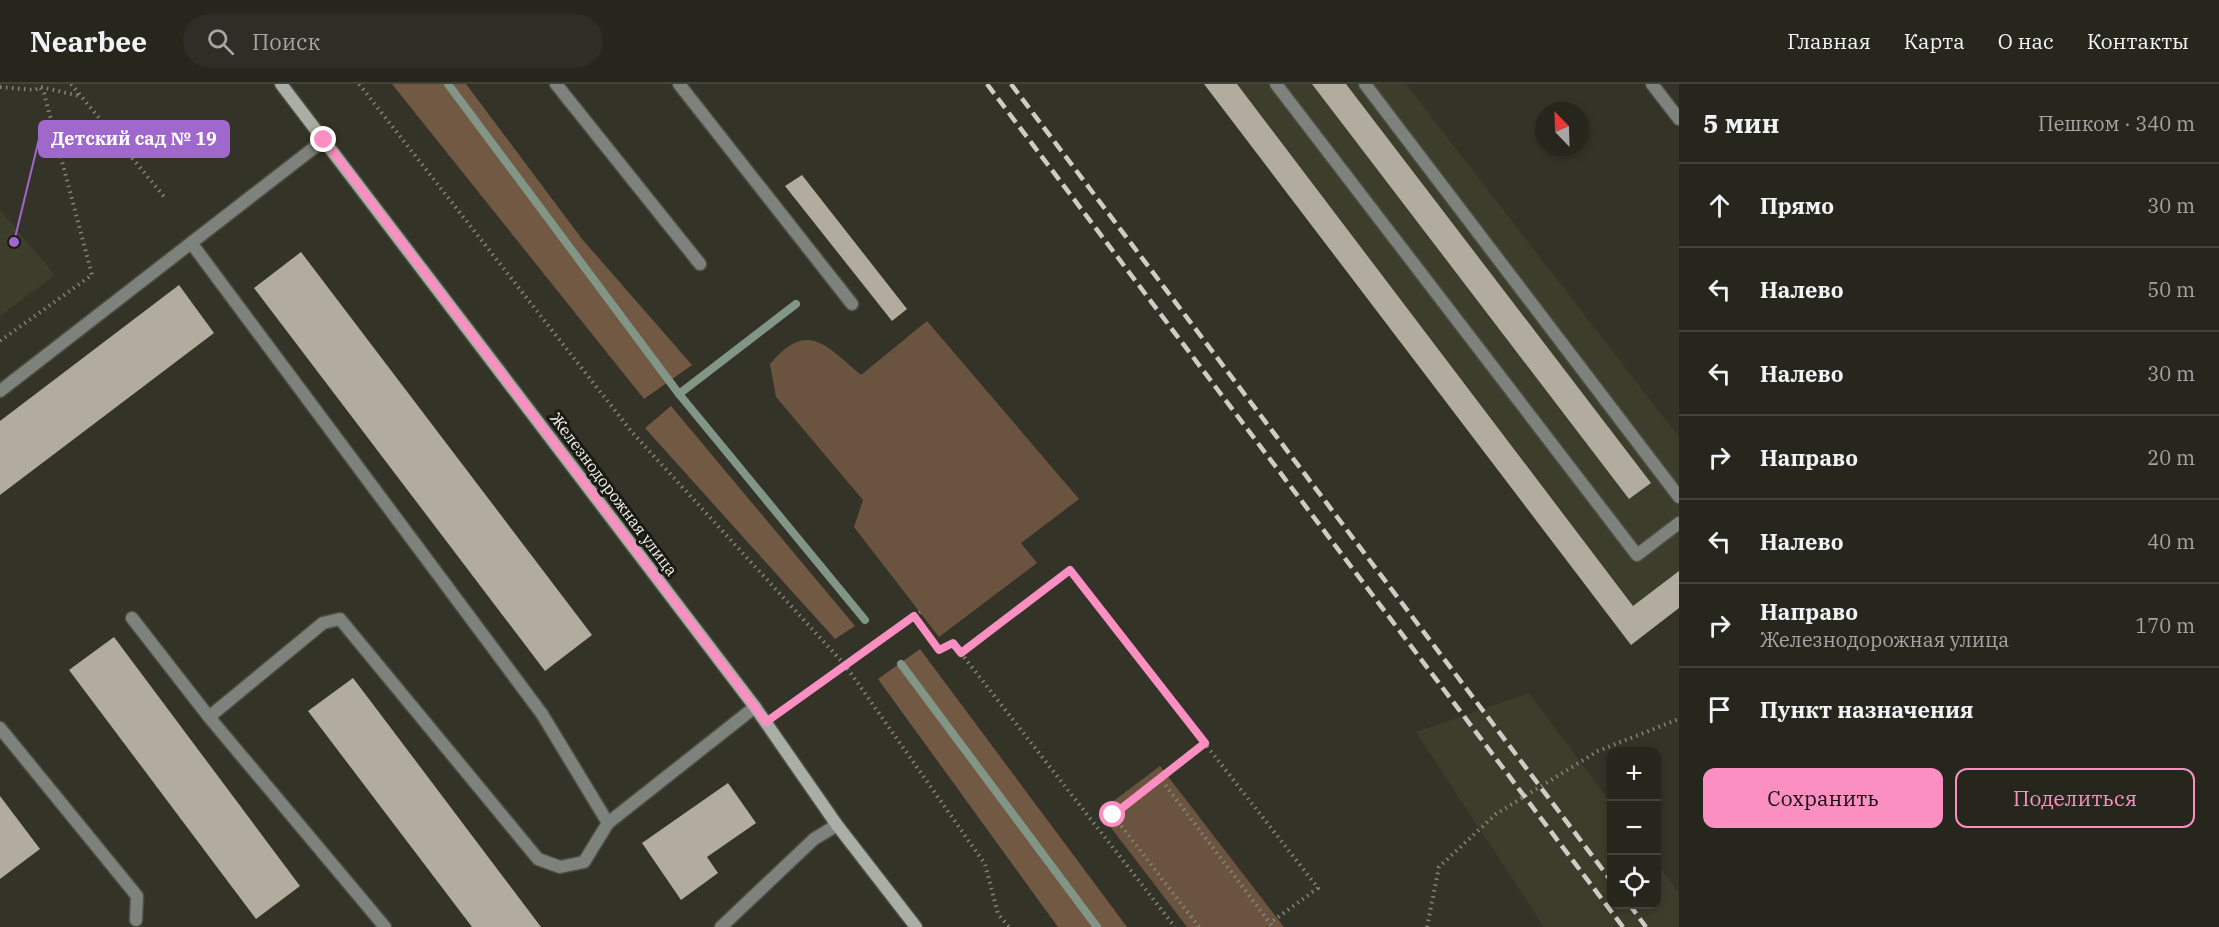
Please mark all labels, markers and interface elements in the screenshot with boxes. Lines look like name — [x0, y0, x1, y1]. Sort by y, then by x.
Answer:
search box — [183, 14, 603, 68]
text: Nearbee — [30, 23, 147, 60]
icon: search — [204, 25, 237, 58]
text: Поиск — [252, 27, 320, 56]
text: Главная — [1787, 27, 1871, 55]
text: Карта — [1904, 27, 1965, 55]
text: О нас — [1998, 27, 2054, 55]
text: Контакты — [2087, 27, 2189, 55]
north arrow — [1535, 102, 1589, 156]
text: 5 мин — [1703, 106, 1779, 140]
text: Пешком · 340 m — [2038, 110, 2195, 137]
callout: Детский сад № 19 — [39, 121, 229, 157]
route end — [310, 126, 336, 152]
text: Детский сад № 19 — [51, 127, 217, 150]
icon: ahead — [1703, 189, 1736, 222]
text: Прямо — [1760, 191, 1834, 220]
text: 30 m — [2147, 192, 2195, 219]
icon: left — [1703, 273, 1736, 306]
text: Налево — [1760, 275, 1844, 304]
text: 50 m — [2147, 276, 2195, 303]
icon: left — [1703, 357, 1736, 390]
text: Налево — [1760, 359, 1844, 388]
text: 30 m — [2147, 360, 2195, 387]
street label: Железнодорожная улица — [546, 408, 682, 580]
icon: right — [1703, 441, 1736, 474]
text: Направо — [1760, 443, 1858, 472]
text: 20 m — [2147, 444, 2195, 471]
icon: left — [1703, 525, 1736, 558]
text: Налево — [1760, 527, 1844, 556]
text: 40 m — [2147, 528, 2195, 555]
text: Направо — [1760, 597, 1858, 626]
icon: right — [1703, 609, 1736, 642]
text: 170 m — [2135, 612, 2195, 639]
text: Железнодорожная улица — [1760, 626, 2009, 653]
icon: arrive — [1703, 693, 1736, 726]
text: Пункт назначения — [1760, 695, 1974, 724]
map controls — [1607, 747, 1661, 909]
button: + — [1607, 747, 1661, 801]
button: Сохранить — [1703, 768, 1943, 828]
button: Поделиться — [1955, 768, 2195, 828]
route start — [1099, 801, 1125, 827]
button: − — [1607, 801, 1661, 855]
button: locate — [1607, 855, 1661, 909]

